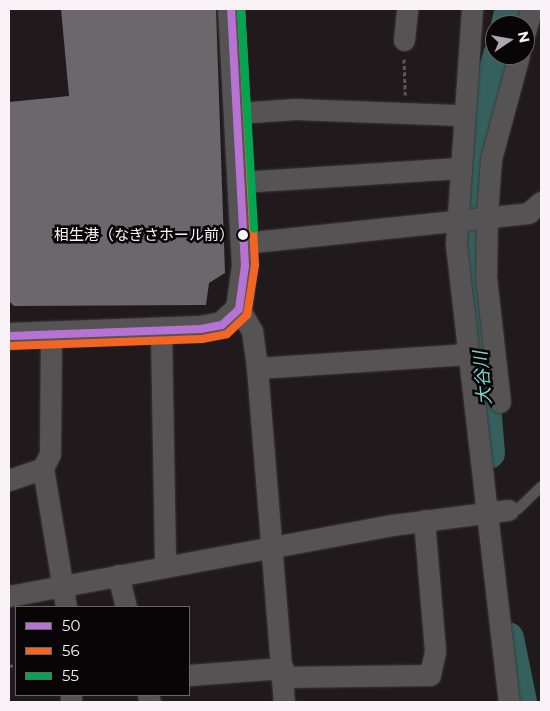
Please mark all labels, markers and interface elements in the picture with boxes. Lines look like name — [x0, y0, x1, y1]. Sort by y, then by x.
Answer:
north arrow — [485, 15, 535, 65]
text: N — [514, 30, 534, 44]
place label: 相生港（なぎさホール前） — [54, 226, 234, 244]
marker: 相生港（なぎさホール前） — [238, 230, 248, 240]
water label: 大谷川 — [470, 350, 496, 406]
legend — [15, 606, 190, 696]
text: 50 — [62, 616, 80, 635]
text: 56 — [62, 641, 80, 660]
text: 55 — [62, 666, 79, 685]

